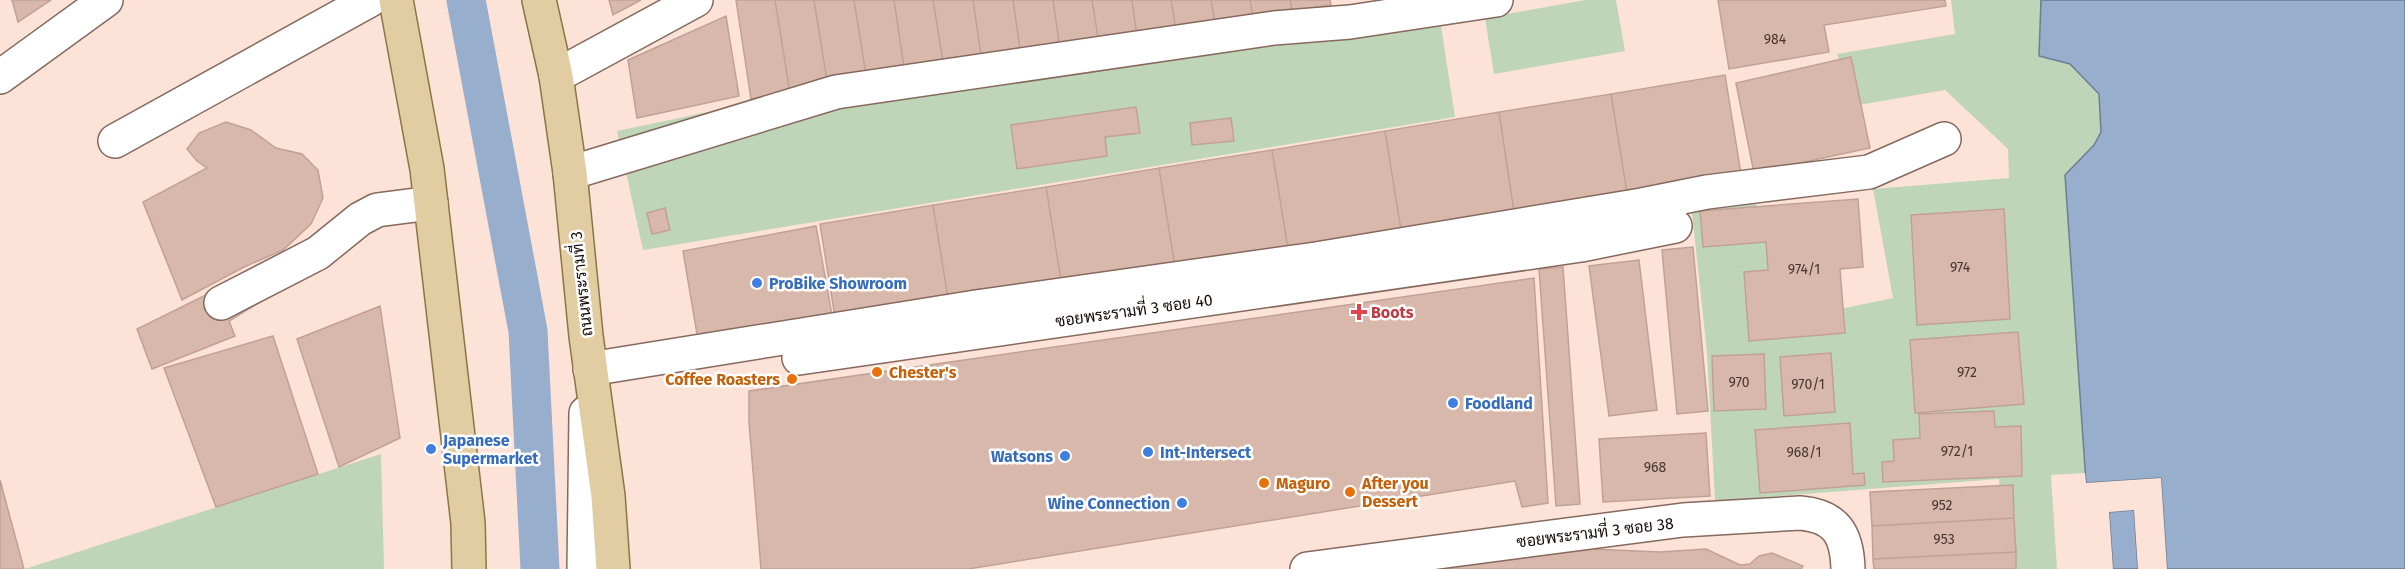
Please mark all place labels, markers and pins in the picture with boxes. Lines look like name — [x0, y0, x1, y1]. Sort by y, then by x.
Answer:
place label: ProBike Showroom — [769, 274, 907, 293]
marker: ProBike Showroom — [750, 276, 764, 290]
place label: Boots — [1371, 303, 1414, 322]
marker: Boots — [1352, 305, 1366, 319]
place label: Chester's — [889, 363, 957, 382]
marker: Chester's — [870, 365, 884, 379]
place label: Coffee Roasters — [665, 370, 780, 389]
marker: Coffee Roasters — [785, 372, 799, 386]
place label: Foodland — [1465, 394, 1533, 413]
marker: Foodland — [1446, 396, 1460, 410]
place label: Japanese Supermarket — [442, 431, 539, 468]
marker: Japanese Supermarket — [424, 442, 438, 456]
place label: Int-Intersect — [1160, 443, 1252, 462]
marker: Int-Intersect — [1141, 445, 1155, 459]
place label: Watsons — [991, 447, 1053, 466]
marker: Watsons — [1058, 449, 1072, 463]
place label: Maguro — [1276, 474, 1330, 493]
place label: After you Dessert — [1361, 474, 1429, 511]
marker: Maguro — [1257, 476, 1271, 490]
marker: After you Dessert — [1343, 485, 1357, 499]
place label: Wine Connection — [1048, 494, 1170, 513]
marker: Wine Connection — [1175, 496, 1189, 510]

